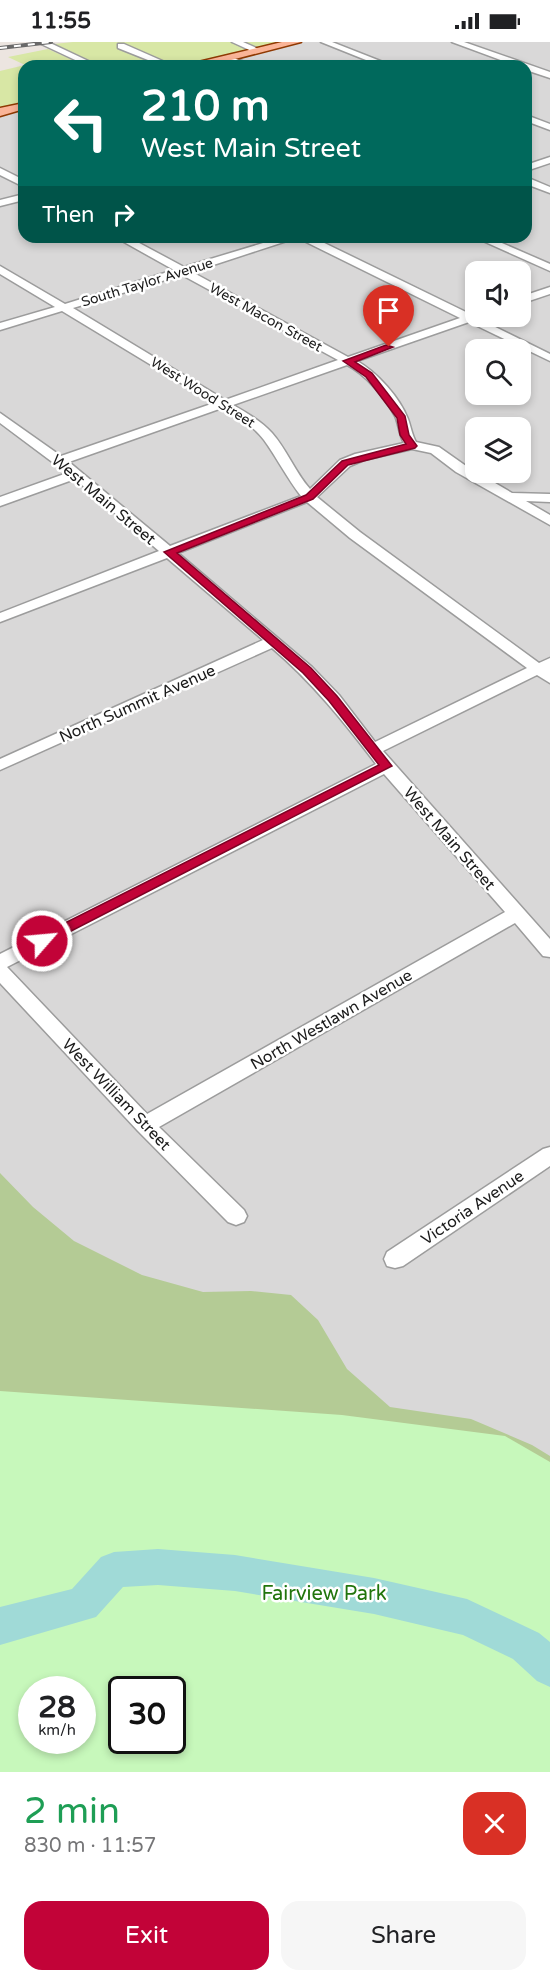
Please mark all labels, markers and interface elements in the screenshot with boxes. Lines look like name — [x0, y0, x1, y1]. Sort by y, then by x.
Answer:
text: 11:55 — [30, 8, 91, 34]
text: 210 m — [141, 81, 270, 132]
icon: left — [42, 84, 120, 162]
text: West Main Street — [141, 132, 361, 165]
icon: right — [107, 198, 140, 231]
text: Then — [42, 202, 95, 228]
street label: South Taylor Avenue — [79, 254, 215, 311]
map controls — [465, 261, 531, 483]
button: sound — [465, 261, 531, 327]
street label: West Macon Street — [206, 279, 326, 356]
pin — [363, 285, 414, 347]
icon: arrive — [372, 294, 405, 327]
button: search — [465, 339, 531, 405]
street label: West Wood Street — [147, 353, 259, 432]
button: layers — [465, 417, 531, 483]
street label: West Main Street — [47, 450, 160, 549]
street label: North Summit Avenue — [56, 660, 219, 747]
street label: West Main Street — [399, 783, 500, 894]
position arrow — [10, 909, 74, 973]
street label: North Westlawn Avenue — [247, 965, 416, 1074]
street label: West William Street — [58, 1035, 175, 1155]
street label: Victoria Avenue — [417, 1166, 528, 1250]
park label: Fairview Park — [261, 1582, 387, 1606]
speed limit sign: 30 — [108, 1676, 186, 1754]
text: 28 — [38, 1689, 76, 1726]
text: km/h — [38, 1721, 76, 1739]
text: 2 min — [24, 1790, 120, 1833]
button: close — [463, 1792, 526, 1855]
text: 830 m · 11:57 — [24, 1834, 156, 1858]
button: Exit — [24, 1901, 269, 1970]
button: Share — [281, 1901, 526, 1970]

